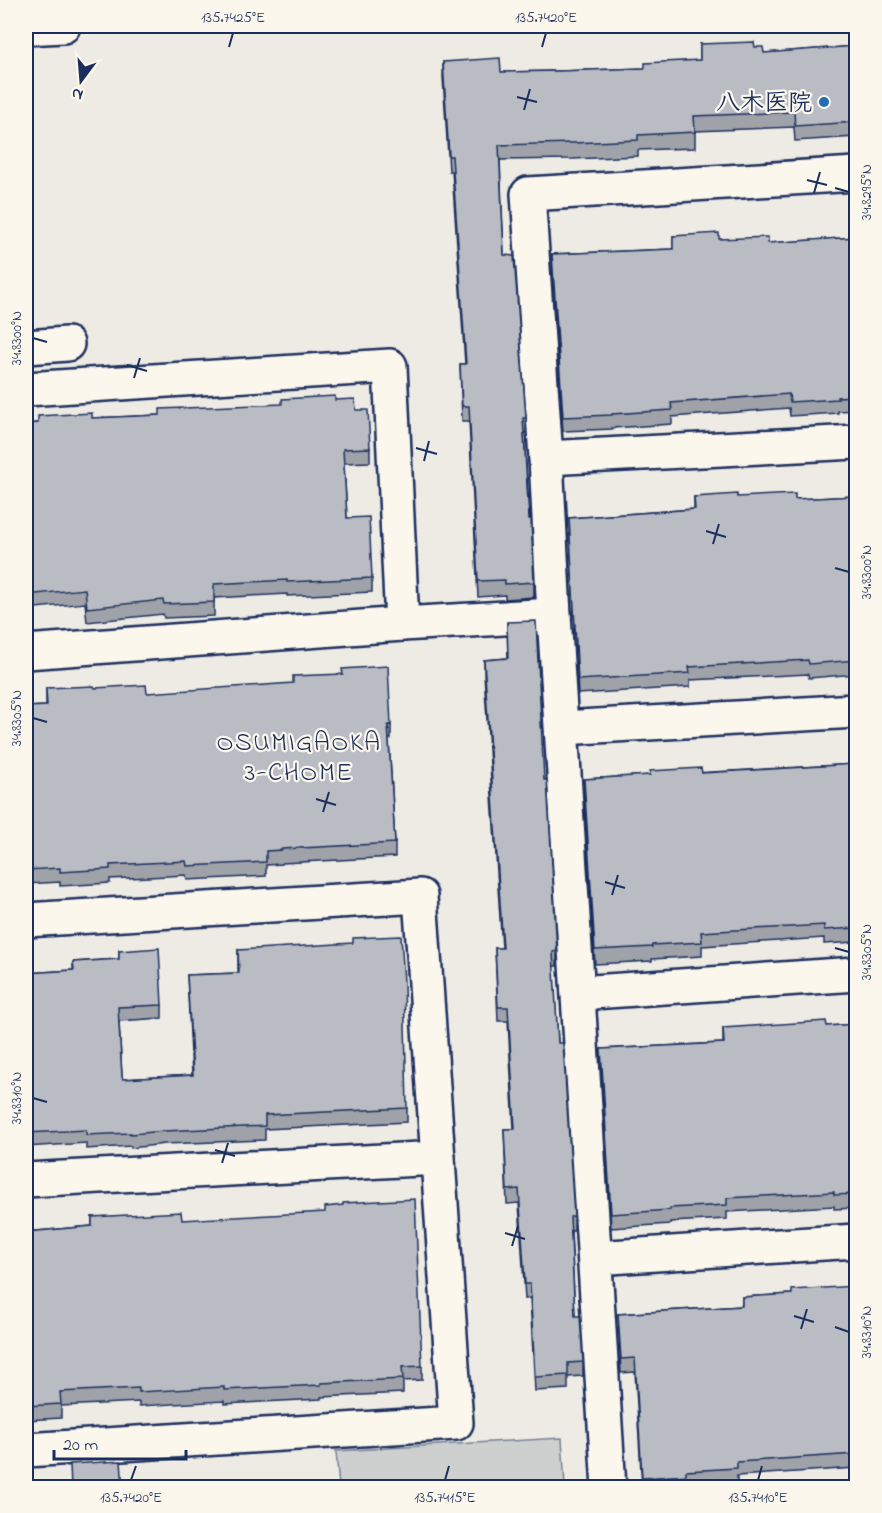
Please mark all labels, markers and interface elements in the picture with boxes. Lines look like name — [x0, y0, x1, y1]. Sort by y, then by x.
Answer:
text: 135.7425°E — [201, 7, 265, 29]
text: 135.7420°E — [515, 7, 577, 29]
north arrow — [51, 51, 111, 111]
text: N — [69, 80, 86, 107]
place label: 八木医院 — [716, 87, 812, 122]
marker: 八木医院 — [817, 95, 831, 109]
text: 34.8295°N — [856, 164, 878, 220]
text: 34.8300°N — [6, 311, 28, 365]
text: 34.8300°N — [856, 545, 878, 599]
text: 34.8305°N — [6, 690, 28, 746]
district label: OSUMIGAOKA 3-CHOME — [216, 725, 382, 793]
text: 34.8305°N — [856, 924, 878, 980]
text: 34.8310°N — [6, 1072, 28, 1124]
text: 34.8310°N — [856, 1306, 878, 1358]
scale bar — [54, 1423, 186, 1461]
text: 20 m — [63, 1433, 98, 1459]
text: 135.7420°E — [100, 1487, 162, 1509]
text: 135.7415°E — [414, 1487, 476, 1509]
text: 135.7410°E — [728, 1487, 788, 1509]

